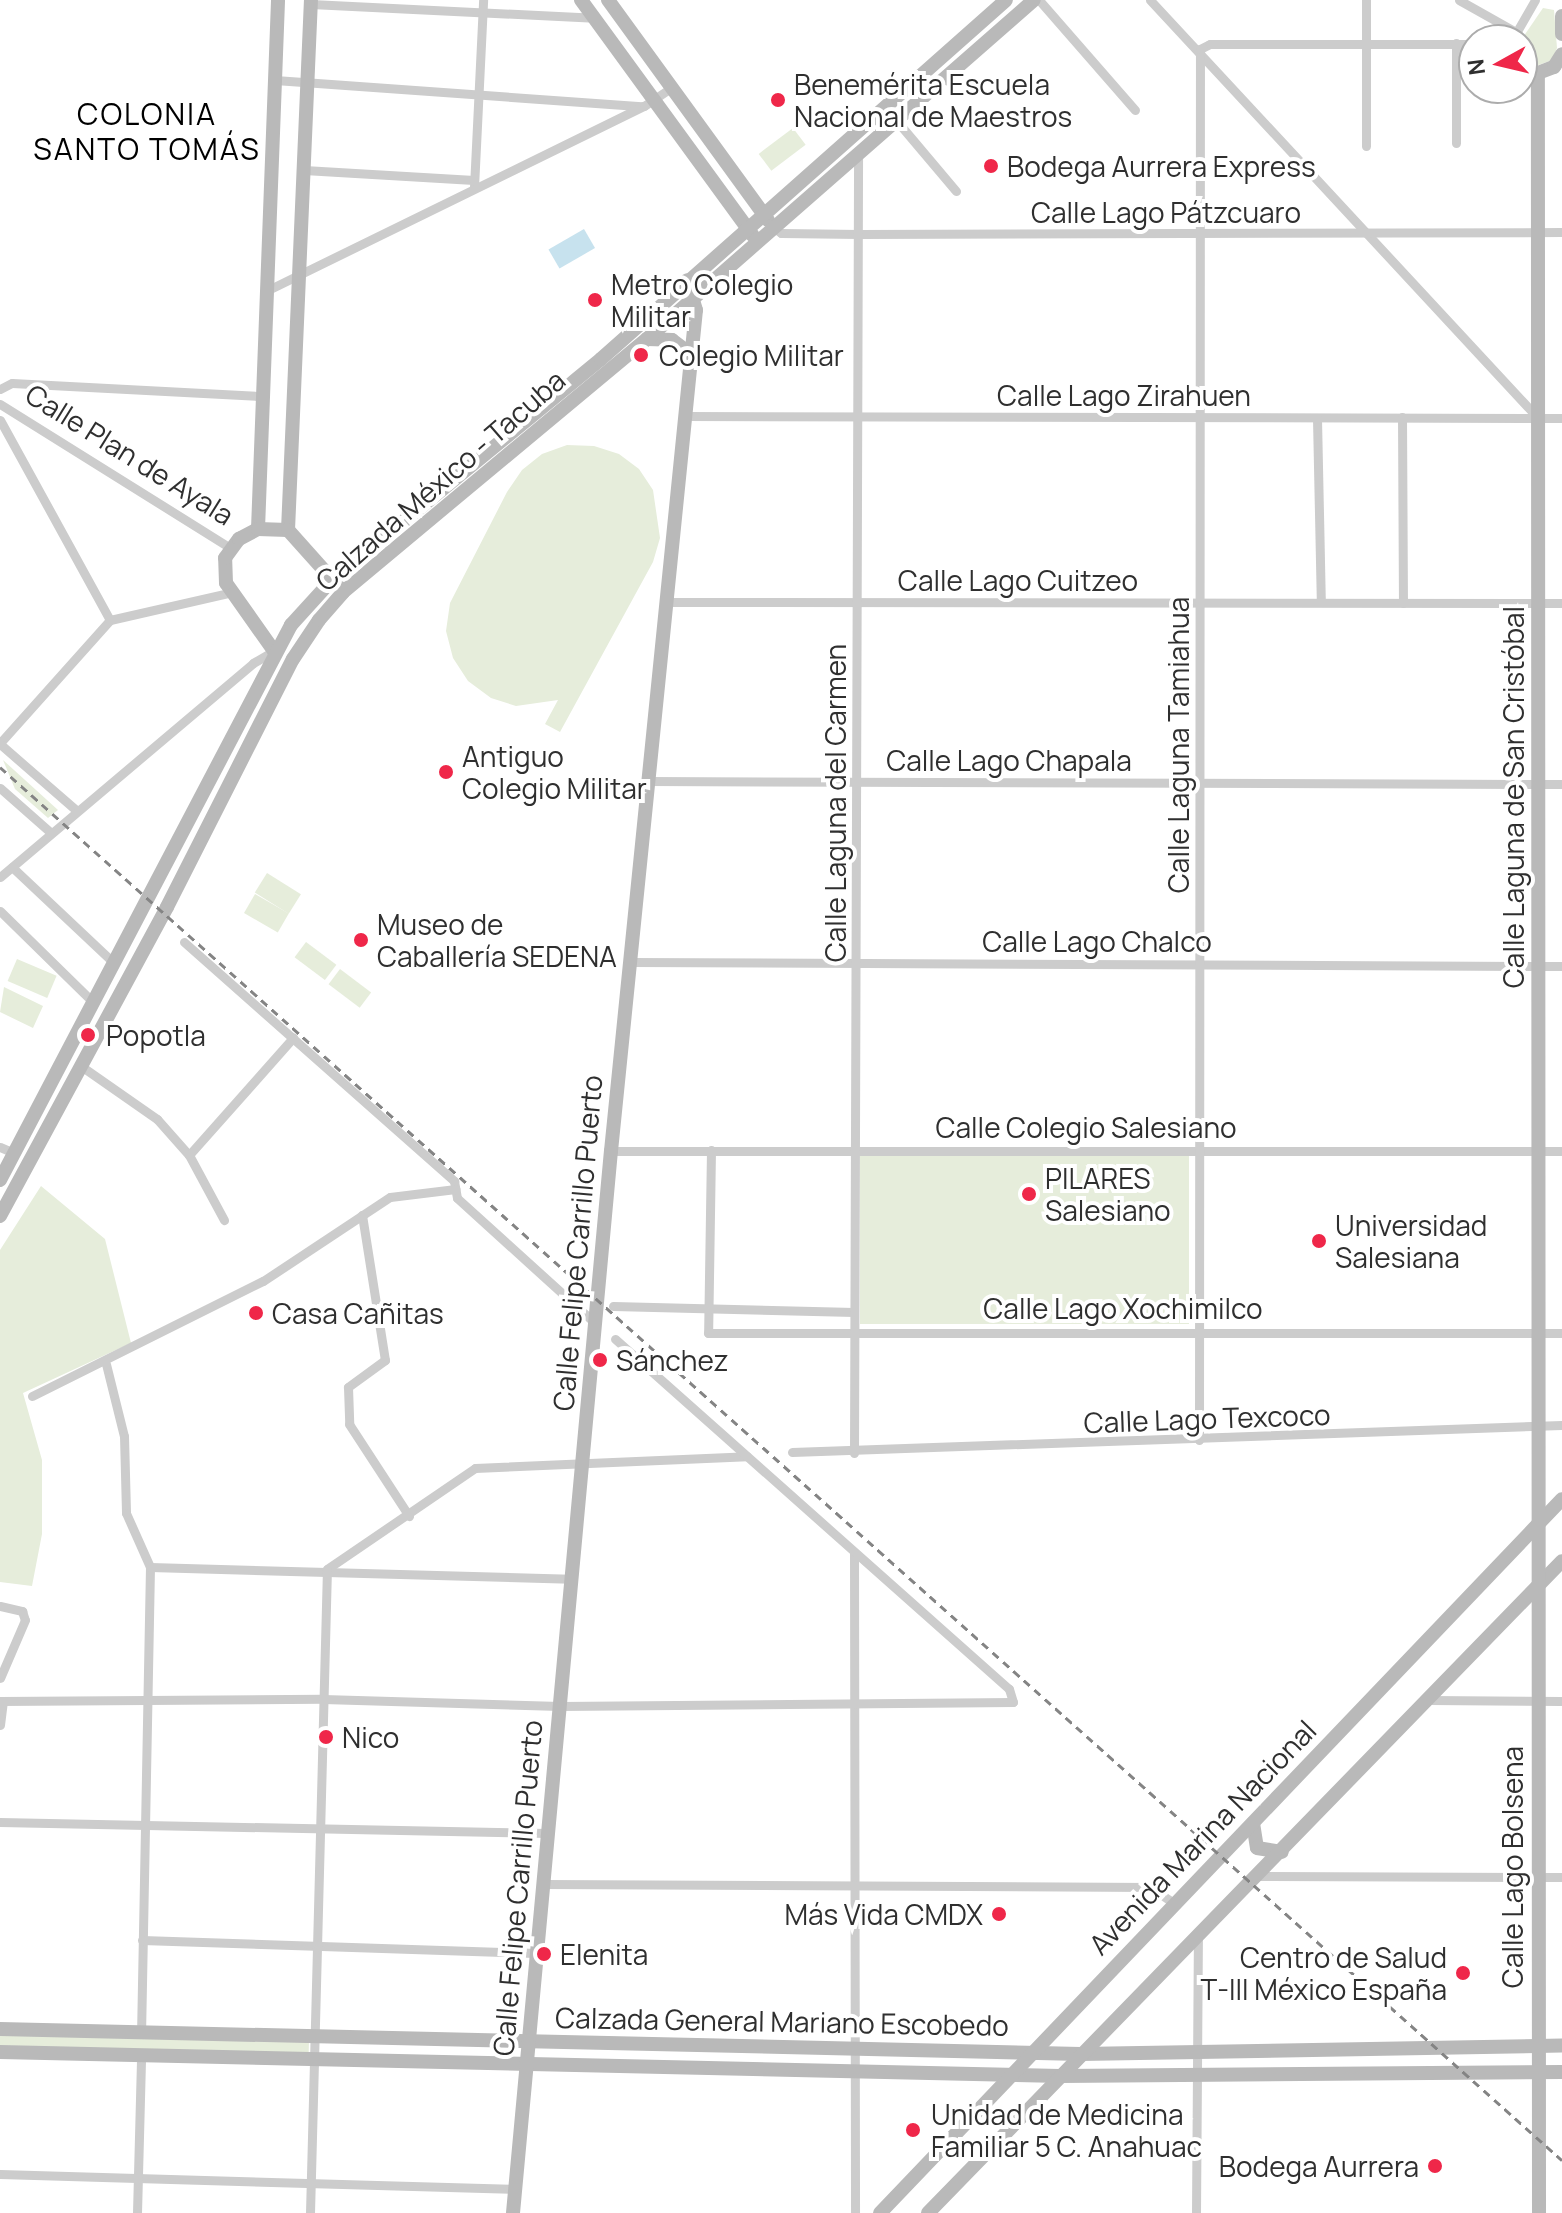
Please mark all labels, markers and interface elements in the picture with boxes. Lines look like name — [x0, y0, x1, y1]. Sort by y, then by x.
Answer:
north arrow — [1458, 24, 1538, 104]
text: N — [1460, 57, 1492, 77]
place label: Benemérita Escuela Nacional de Maestros — [794, 67, 1072, 133]
marker: Benemérita Escuela Nacional de Maestros — [769, 91, 787, 109]
district label: COLONIA SANTO TOMÁS — [33, 96, 261, 166]
place label: Bodega Aurrera Express — [1007, 149, 1316, 183]
marker: Bodega Aurrera Express — [982, 157, 1000, 175]
street label: Calle Lago Pátzcuaro — [1031, 195, 1301, 229]
place label: Metro Colegio Militar — [611, 267, 793, 333]
marker: Metro Colegio Militar — [586, 291, 604, 309]
place label: Colegio Militar — [659, 338, 844, 372]
marker: Colegio Militar — [630, 344, 652, 366]
street label: Calzada México - Tacuba — [309, 363, 571, 597]
street label: Calle Plan de Ayala — [20, 377, 240, 531]
street label: Calle Lago Zirahuen — [997, 378, 1251, 412]
street label: Calle Lago Cuitzeo — [898, 563, 1138, 597]
street label: Calle Laguna Tamiahua — [1161, 597, 1195, 893]
street label: Calle Laguna de San Cristóbal — [1496, 606, 1530, 988]
street label: Calle Laguna del Carmen — [818, 644, 852, 962]
place label: Antiguo Colegio Militar — [462, 739, 647, 805]
street label: Calle Lago Chapala — [886, 743, 1132, 777]
marker: Antiguo Colegio Militar — [437, 763, 455, 781]
place label: Museo de Caballería SEDENA — [377, 907, 617, 973]
street label: Calle Lago Chalco — [982, 924, 1212, 958]
marker: Museo de Caballería SEDENA — [352, 931, 370, 949]
place label: Popotla — [106, 1018, 206, 1052]
marker: Popotla — [77, 1024, 99, 1046]
street label: Calle Felipe Carrillo Puerto — [546, 1074, 608, 1412]
street label: Calle Colegio Salesiano — [935, 1110, 1237, 1144]
place label: PILARES Salesiano — [1045, 1161, 1171, 1227]
marker: PILARES Salesiano — [1020, 1185, 1038, 1203]
place label: Universidad Salesiana — [1335, 1208, 1487, 1274]
marker: Universidad Salesiana — [1310, 1232, 1328, 1250]
street label: Calle Lago Xochimilco — [983, 1291, 1263, 1325]
place label: Casa Cañitas — [272, 1296, 444, 1330]
marker: Casa Cañitas — [247, 1304, 265, 1322]
place label: Sánchez — [616, 1343, 729, 1377]
marker: Sánchez — [591, 1351, 609, 1369]
street label: Calle Lago Texcoco — [1083, 1397, 1331, 1439]
street label: Avenida Marina Nacional — [1081, 1713, 1323, 1961]
street label: Calle Felipe Carrillo Puerto — [486, 1719, 548, 2057]
place label: Nico — [342, 1720, 399, 1754]
marker: Nico — [317, 1728, 335, 1746]
street label: Calle Lago Bolsena — [1495, 1746, 1529, 1988]
place label: Más Vida CMDX — [784, 1897, 983, 1931]
marker: Más Vida CMDX — [990, 1905, 1008, 1923]
place label: Elenita — [560, 1937, 648, 1971]
place label: Centro de Salud T-III México España — [1200, 1940, 1447, 2006]
marker: Elenita — [535, 1945, 553, 1963]
marker: Centro de Salud T-III México España — [1454, 1964, 1472, 1982]
street label: Calzada General Mariano Escobedo — [555, 2000, 1009, 2042]
place label: Unidad de Medicina Familiar 5 C. Anahuac — [931, 2097, 1202, 2163]
marker: Unidad de Medicina Familiar 5 C. Anahuac — [902, 2119, 924, 2141]
place label: Bodega Aurrera — [1219, 2149, 1419, 2183]
marker: Bodega Aurrera — [1426, 2157, 1444, 2175]

